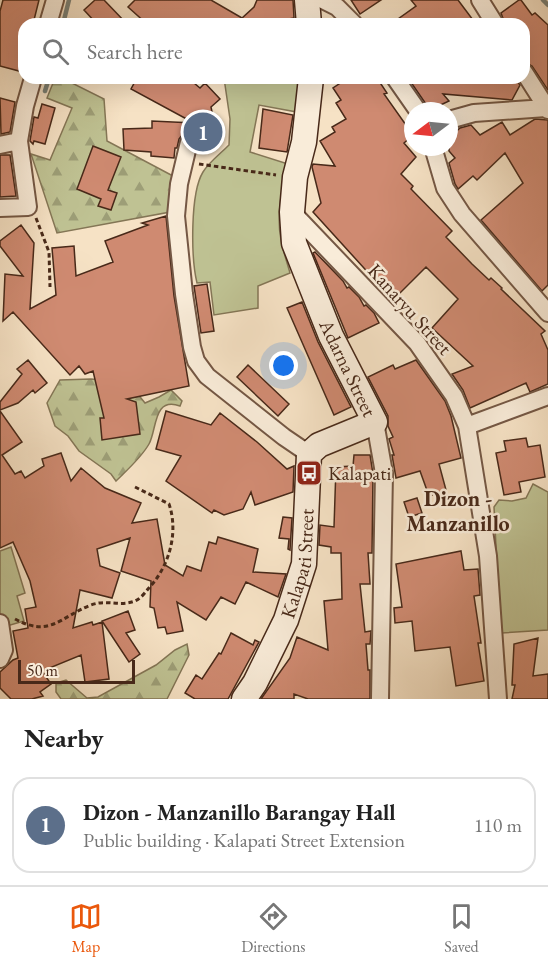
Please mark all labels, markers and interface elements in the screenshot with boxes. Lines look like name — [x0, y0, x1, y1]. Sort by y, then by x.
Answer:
search box — [18, 18, 530, 84]
icon: search — [39, 35, 72, 68]
text: Search here — [87, 37, 182, 66]
north arrow — [404, 102, 458, 156]
pin: 1 — [184, 110, 222, 154]
street label: Kanaryu Street — [362, 258, 458, 361]
street label: Adarna Street — [313, 314, 383, 422]
your location — [269, 351, 298, 380]
bus stop icon: Kalapati — [294, 458, 324, 488]
place label: Kalapati — [328, 460, 392, 486]
district label: Dizon - Manzanillo — [406, 484, 510, 538]
street label: Kalapati Street — [274, 507, 320, 622]
scale bar — [18, 657, 135, 684]
text: 50 m — [27, 660, 58, 681]
text: Nearby — [24, 721, 104, 755]
text: Dizon - Manzanillo Barangay Hall — [83, 798, 396, 827]
text: 1 — [40, 812, 51, 838]
text: 110 m — [474, 812, 522, 838]
text: Public building · Kalapati Street Extension — [83, 827, 405, 853]
tab: Map — [69, 900, 102, 957]
tab: Directions — [241, 900, 306, 957]
tab: Saved — [444, 900, 479, 957]

